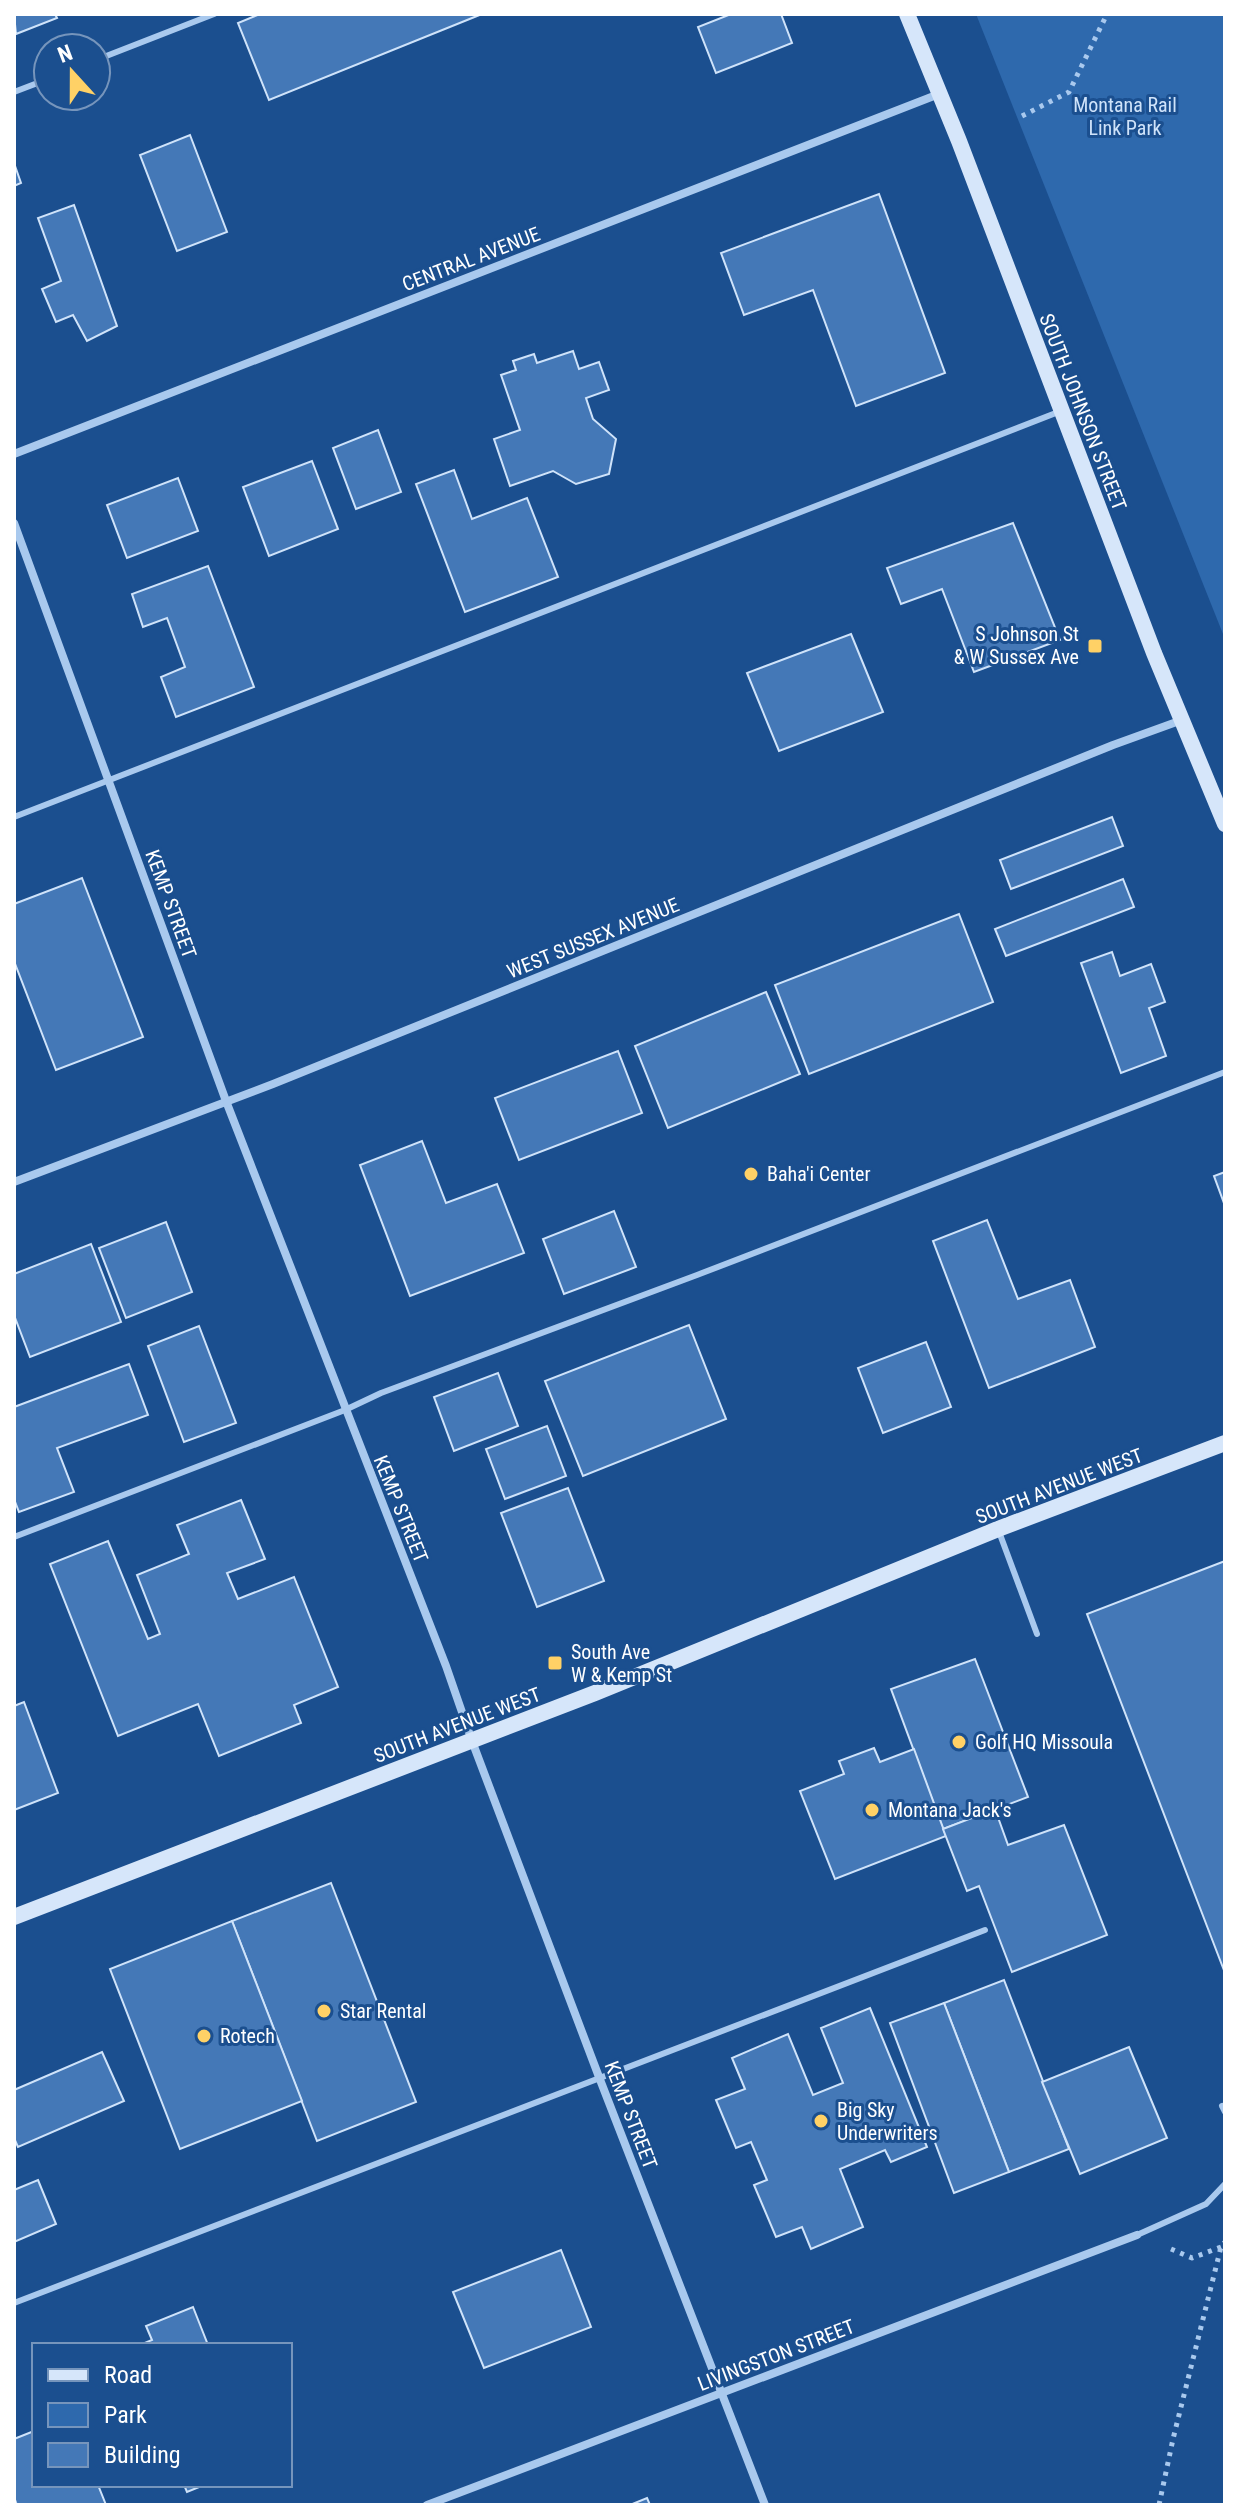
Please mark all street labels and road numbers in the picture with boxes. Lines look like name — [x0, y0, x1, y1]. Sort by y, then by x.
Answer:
street label: CENTRAL AVENUE — [399, 222, 543, 296]
street label: SOUTH JOHNSON STREET — [1034, 310, 1132, 514]
street label: KEMP STREET — [140, 847, 202, 961]
street label: WEST SUSSEX AVENUE — [503, 892, 683, 983]
street label: SOUTH AVENUE WEST — [972, 1443, 1146, 1529]
street label: KEMP STREET — [369, 1452, 433, 1566]
street label: SOUTH AVENUE WEST — [370, 1682, 544, 1768]
street label: KEMP STREET — [599, 2058, 663, 2172]
street label: LIVINGSTON STREET — [694, 2314, 858, 2396]

